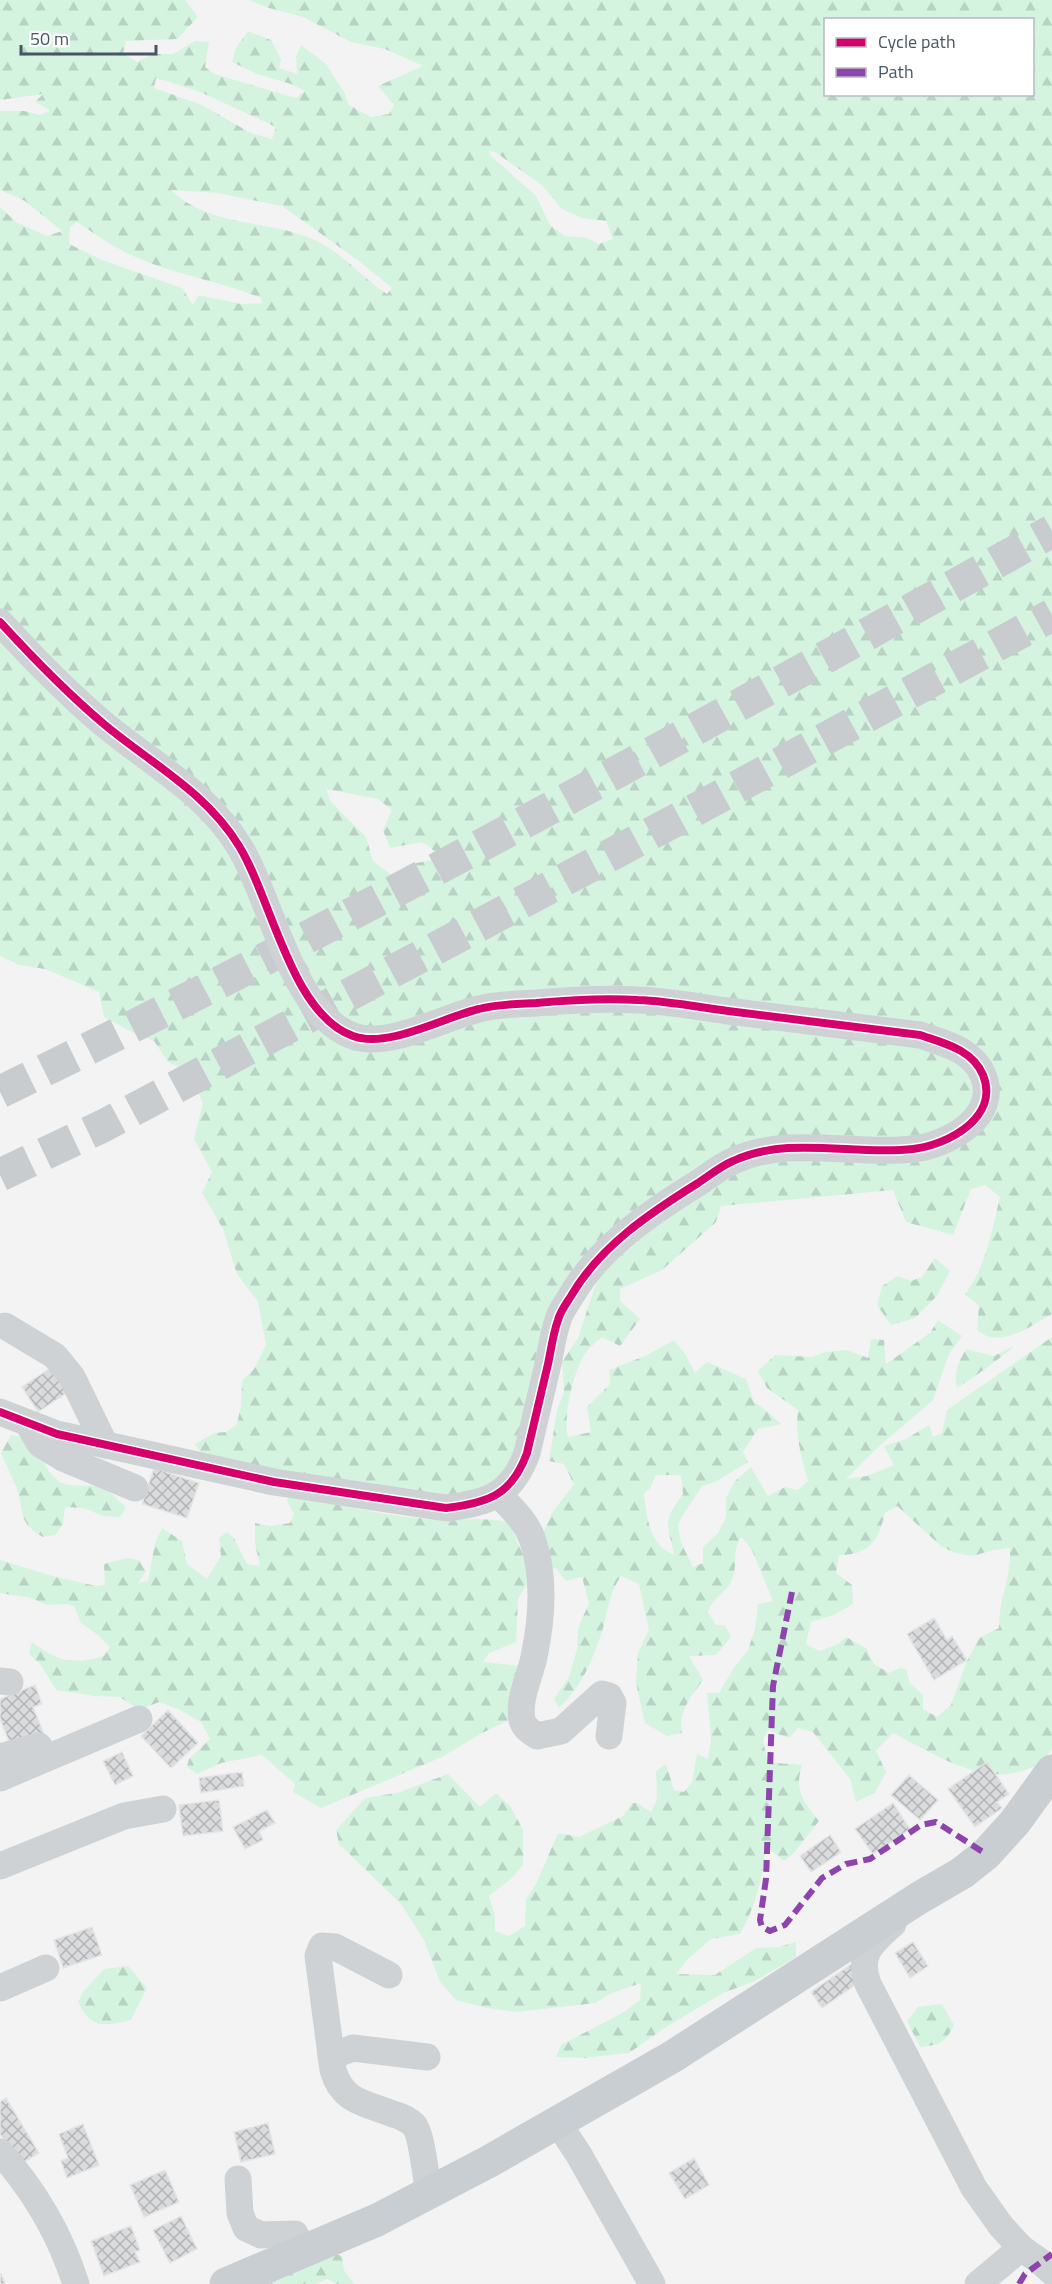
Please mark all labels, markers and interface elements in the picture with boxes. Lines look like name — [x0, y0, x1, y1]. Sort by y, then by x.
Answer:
scale bar — [21, 18, 156, 56]
legend — [824, 18, 1034, 96]
text: 50 m — [30, 25, 69, 52]
text: Cycle path — [878, 28, 956, 55]
text: Path — [878, 58, 914, 85]

